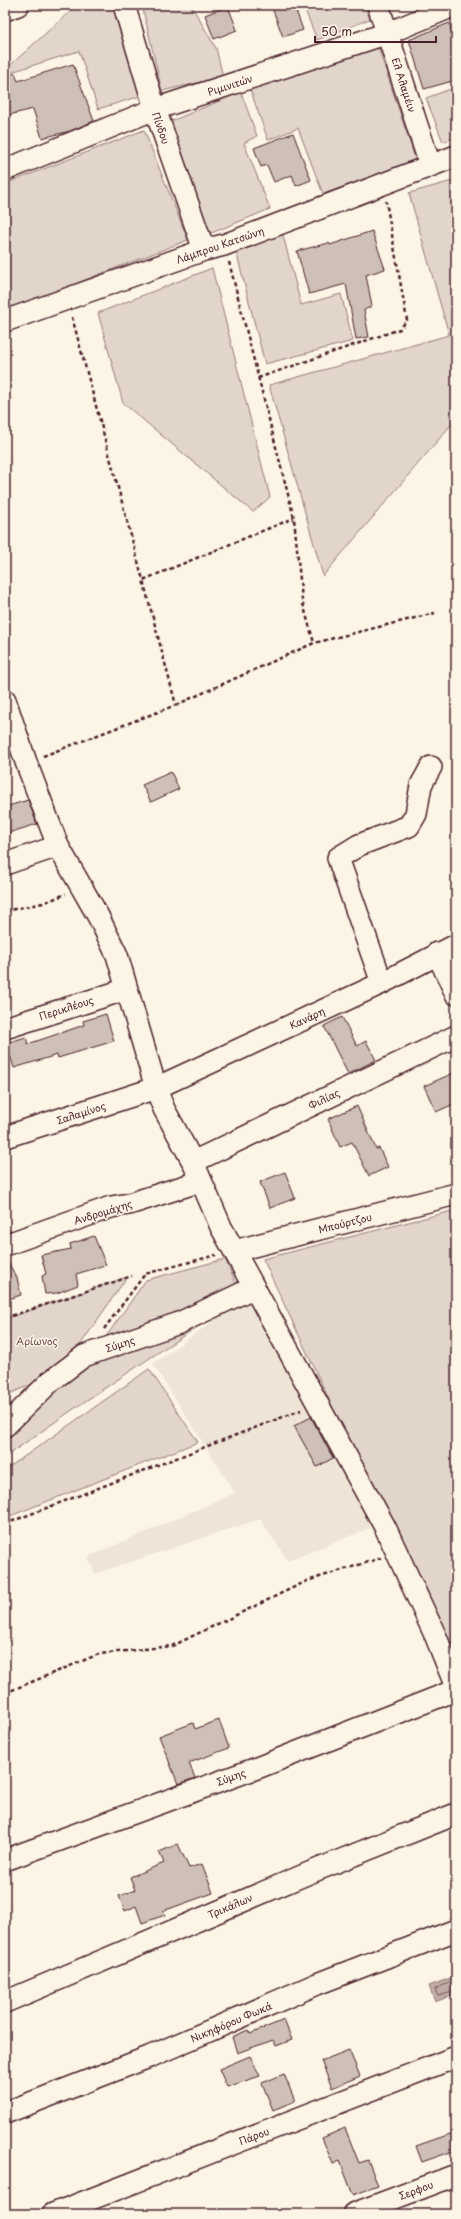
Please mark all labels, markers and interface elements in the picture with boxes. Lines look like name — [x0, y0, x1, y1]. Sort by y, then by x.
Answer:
scale bar — [315, 18, 436, 44]
text: 50 m — [321, 22, 352, 40]
street label: Ελ Αλαμέιν — [389, 56, 420, 114]
street label: Ριμινιτών — [205, 70, 254, 99]
street label: Πίνδου — [149, 110, 174, 146]
street label: Λάμπρου Κατσώνη — [174, 222, 266, 267]
street label: Περικλέους — [37, 992, 95, 1023]
street label: Κανάρη — [287, 1003, 327, 1033]
street label: Φιλίας — [305, 1084, 342, 1113]
street label: Σαλαμίνος — [54, 1098, 107, 1127]
street label: Ανδρομάχης — [72, 1196, 134, 1228]
street label: Μπούρτζου — [317, 1209, 373, 1236]
street label: Σύμης — [103, 1332, 137, 1355]
park label: Αρίωνος — [16, 1333, 58, 1348]
street label: Σύμης — [214, 1764, 248, 1789]
street label: Τρικάλων — [205, 1889, 255, 1922]
street label: Νικηφόρου Φωκά — [188, 1997, 274, 2045]
street label: Πάρου — [237, 2123, 272, 2149]
street label: Σερφου — [397, 2176, 435, 2203]

